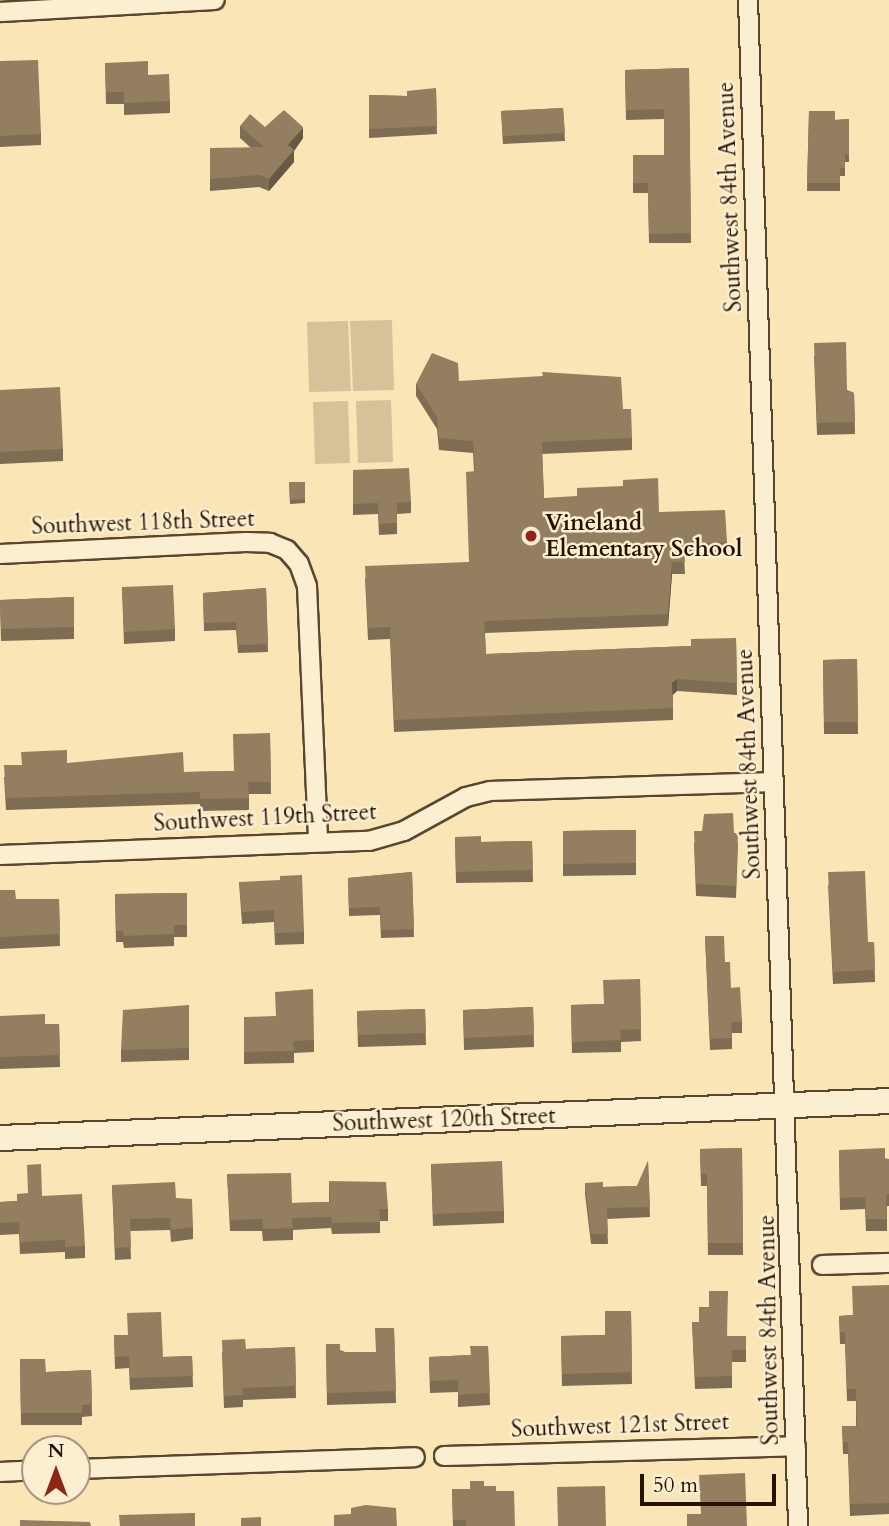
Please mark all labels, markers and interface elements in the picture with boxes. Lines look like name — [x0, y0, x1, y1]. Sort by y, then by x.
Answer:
street label: Southwest 84th Avenue — [712, 81, 748, 313]
street label: Southwest 118th Street — [31, 505, 255, 541]
place label: Vineland Elementary School — [545, 509, 742, 563]
marker: Vineland Elementary School — [523, 528, 539, 544]
street label: Southwest 84th Avenue — [731, 648, 767, 880]
street label: Southwest 119th Street — [153, 798, 377, 838]
street label: Southwest 120th Street — [332, 1102, 556, 1138]
street label: Southwest 84th Avenue — [753, 1214, 785, 1446]
street label: Southwest 121st Street — [510, 1408, 730, 1444]
north arrow — [21, 1435, 91, 1505]
text: N — [48, 1438, 64, 1464]
scale bar — [644, 1460, 780, 1504]
text: 50 m — [653, 1471, 698, 1500]

